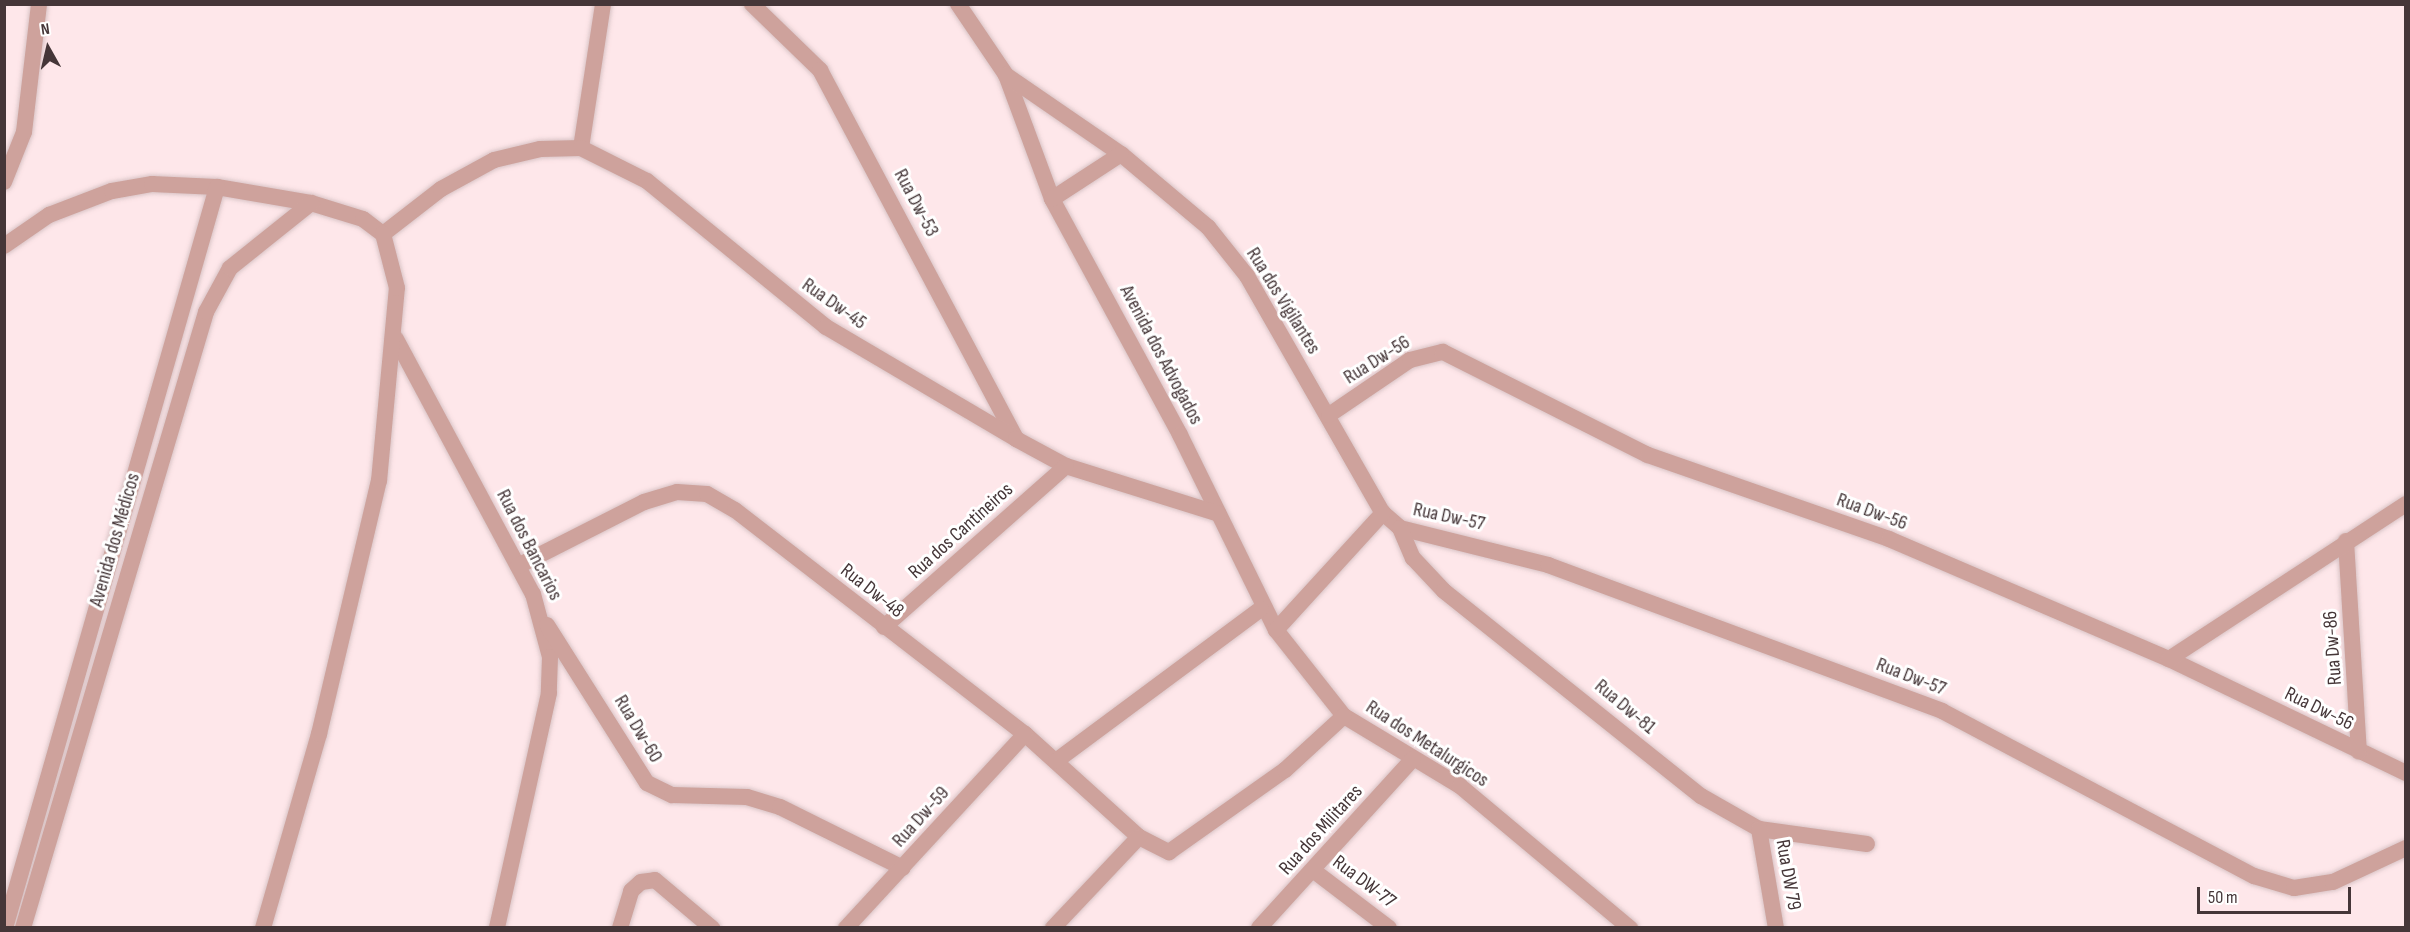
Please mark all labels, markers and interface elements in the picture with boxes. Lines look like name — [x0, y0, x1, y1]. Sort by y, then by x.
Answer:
north arrow — [18, 18, 78, 78]
text: N — [40, 20, 51, 40]
street label: Rua Dw-53 — [888, 165, 944, 241]
street label: Rua dos Vigilantes — [1241, 243, 1325, 359]
street label: Rua Dw-45 — [797, 273, 871, 335]
street label: Avenida dos Advogados — [1114, 281, 1208, 429]
street label: Rua Dw-56 — [1339, 330, 1415, 390]
street label: Avenida dos Médicos — [84, 470, 146, 610]
street label: Rua dos Cantineiros — [904, 478, 1018, 584]
street label: Rua dos Bancarios — [491, 486, 567, 604]
street label: Rua Dw-56 — [1833, 488, 1911, 536]
street label: Rua Dw-57 — [1411, 498, 1487, 536]
street label: Rua Dw-48 — [835, 559, 909, 623]
street label: Rua Dw-86 — [2318, 610, 2348, 686]
street label: Rua Dw-57 — [1873, 653, 1949, 701]
street label: Rua Dw-81 — [1589, 674, 1661, 740]
street label: Rua Dw-56 — [2281, 682, 2357, 736]
street label: Rua Dw-60 — [609, 691, 667, 767]
street label: Rua dos Metalurgicos — [1361, 695, 1493, 793]
street label: Rua dos Militares — [1274, 780, 1368, 880]
street label: Rua Dw-59 — [887, 782, 955, 852]
street label: Rua DW 79 — [1770, 838, 1806, 912]
street label: Rua DW-77 — [1328, 850, 1400, 914]
scale bar — [2200, 875, 2354, 913]
text: 50 m — [2208, 887, 2238, 908]

